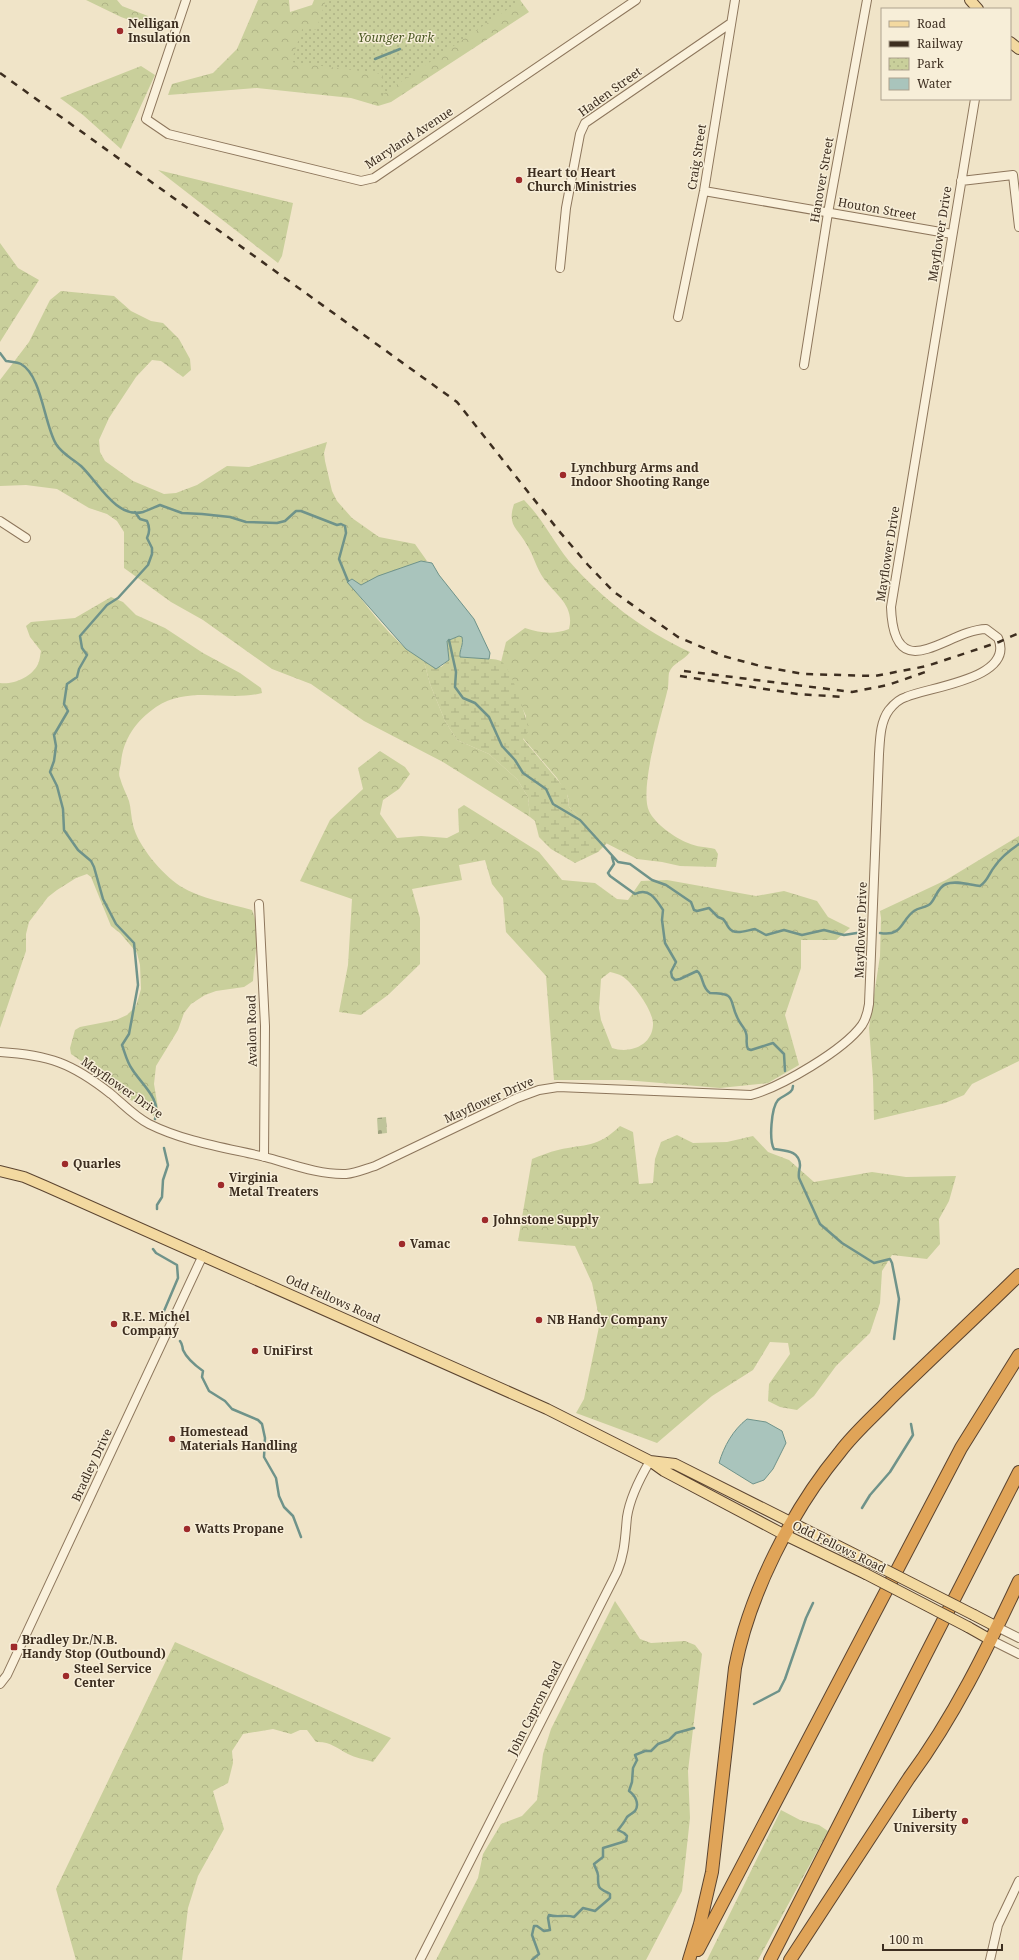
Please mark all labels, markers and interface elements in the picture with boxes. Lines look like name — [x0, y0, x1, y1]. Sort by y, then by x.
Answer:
legend — [881, 8, 1011, 100]
place label: Nelligan Insulation — [128, 15, 190, 46]
text: Road — [917, 15, 947, 32]
marker: Nelligan Insulation — [115, 26, 125, 36]
park label: Younger Park — [358, 29, 435, 46]
text: Railway — [917, 35, 963, 52]
text: Park — [917, 55, 945, 72]
street label: Haden Street — [575, 63, 645, 120]
text: Water — [917, 75, 952, 92]
street label: Maryland Avenue — [361, 103, 456, 172]
street label: Craig Street — [683, 123, 710, 191]
street label: Hanover Street — [806, 136, 837, 224]
place label: Heart to Heart Church Ministries — [527, 164, 637, 195]
marker: Heart to Heart Church Ministries — [514, 175, 524, 185]
street label: Mayflower Drive — [924, 185, 955, 283]
street label: Houton Street — [836, 193, 918, 224]
place label: Lynchburg Arms and Indoor Shooting Range — [571, 459, 710, 490]
marker: Lynchburg Arms and Indoor Shooting Range — [558, 470, 568, 480]
street label: Mayflower Drive — [872, 505, 903, 603]
street label: Mayflower Drive — [850, 881, 871, 979]
street label: Avalon Road — [242, 994, 261, 1067]
street label: Mayflower Drive — [78, 1053, 167, 1122]
street label: Mayflower Drive — [441, 1072, 536, 1127]
place label: Quarles — [73, 1155, 121, 1172]
marker: Quarles — [60, 1159, 70, 1169]
place label: Virginia Metal Treaters — [229, 1169, 319, 1200]
marker: Virginia Metal Treaters — [216, 1180, 226, 1190]
place label: Johnstone Supply — [492, 1211, 599, 1228]
marker: Johnstone Supply — [480, 1215, 490, 1225]
place label: Vamac — [410, 1235, 450, 1252]
marker: Vamac — [397, 1239, 407, 1249]
street label: Odd Fellows Road — [283, 1270, 384, 1327]
place label: R.E. Michel Company — [122, 1308, 190, 1339]
place label: NB Handy Company — [547, 1311, 667, 1328]
marker: NB Handy Company — [534, 1315, 544, 1325]
marker: R.E. Michel Company — [109, 1319, 119, 1329]
place label: UniFirst — [263, 1342, 313, 1359]
marker: UniFirst — [250, 1346, 260, 1356]
place label: Homestead Materials Handling — [180, 1423, 297, 1454]
street label: Bradley Drive — [67, 1425, 116, 1504]
marker: Homestead Materials Handling — [167, 1434, 177, 1444]
street label: Odd Fellows Road — [790, 1517, 889, 1577]
place label: Watts Propane — [195, 1520, 284, 1537]
marker: Watts Propane — [182, 1524, 192, 1534]
place label: Bradley Dr./N.B. Handy Stop (Outbound) — [22, 1631, 166, 1662]
marker: Bradley Dr./N.B. Handy Stop (Outbound) — [9, 1642, 19, 1652]
street label: John Capron Road — [503, 1657, 566, 1759]
place label: Steel Service Center — [74, 1660, 152, 1691]
marker: Steel Service Center — [61, 1671, 71, 1681]
place label: Liberty University — [894, 1805, 957, 1836]
marker: Liberty University — [960, 1816, 970, 1826]
scale bar — [883, 1926, 1002, 1952]
text: 100 m — [889, 1931, 924, 1948]

